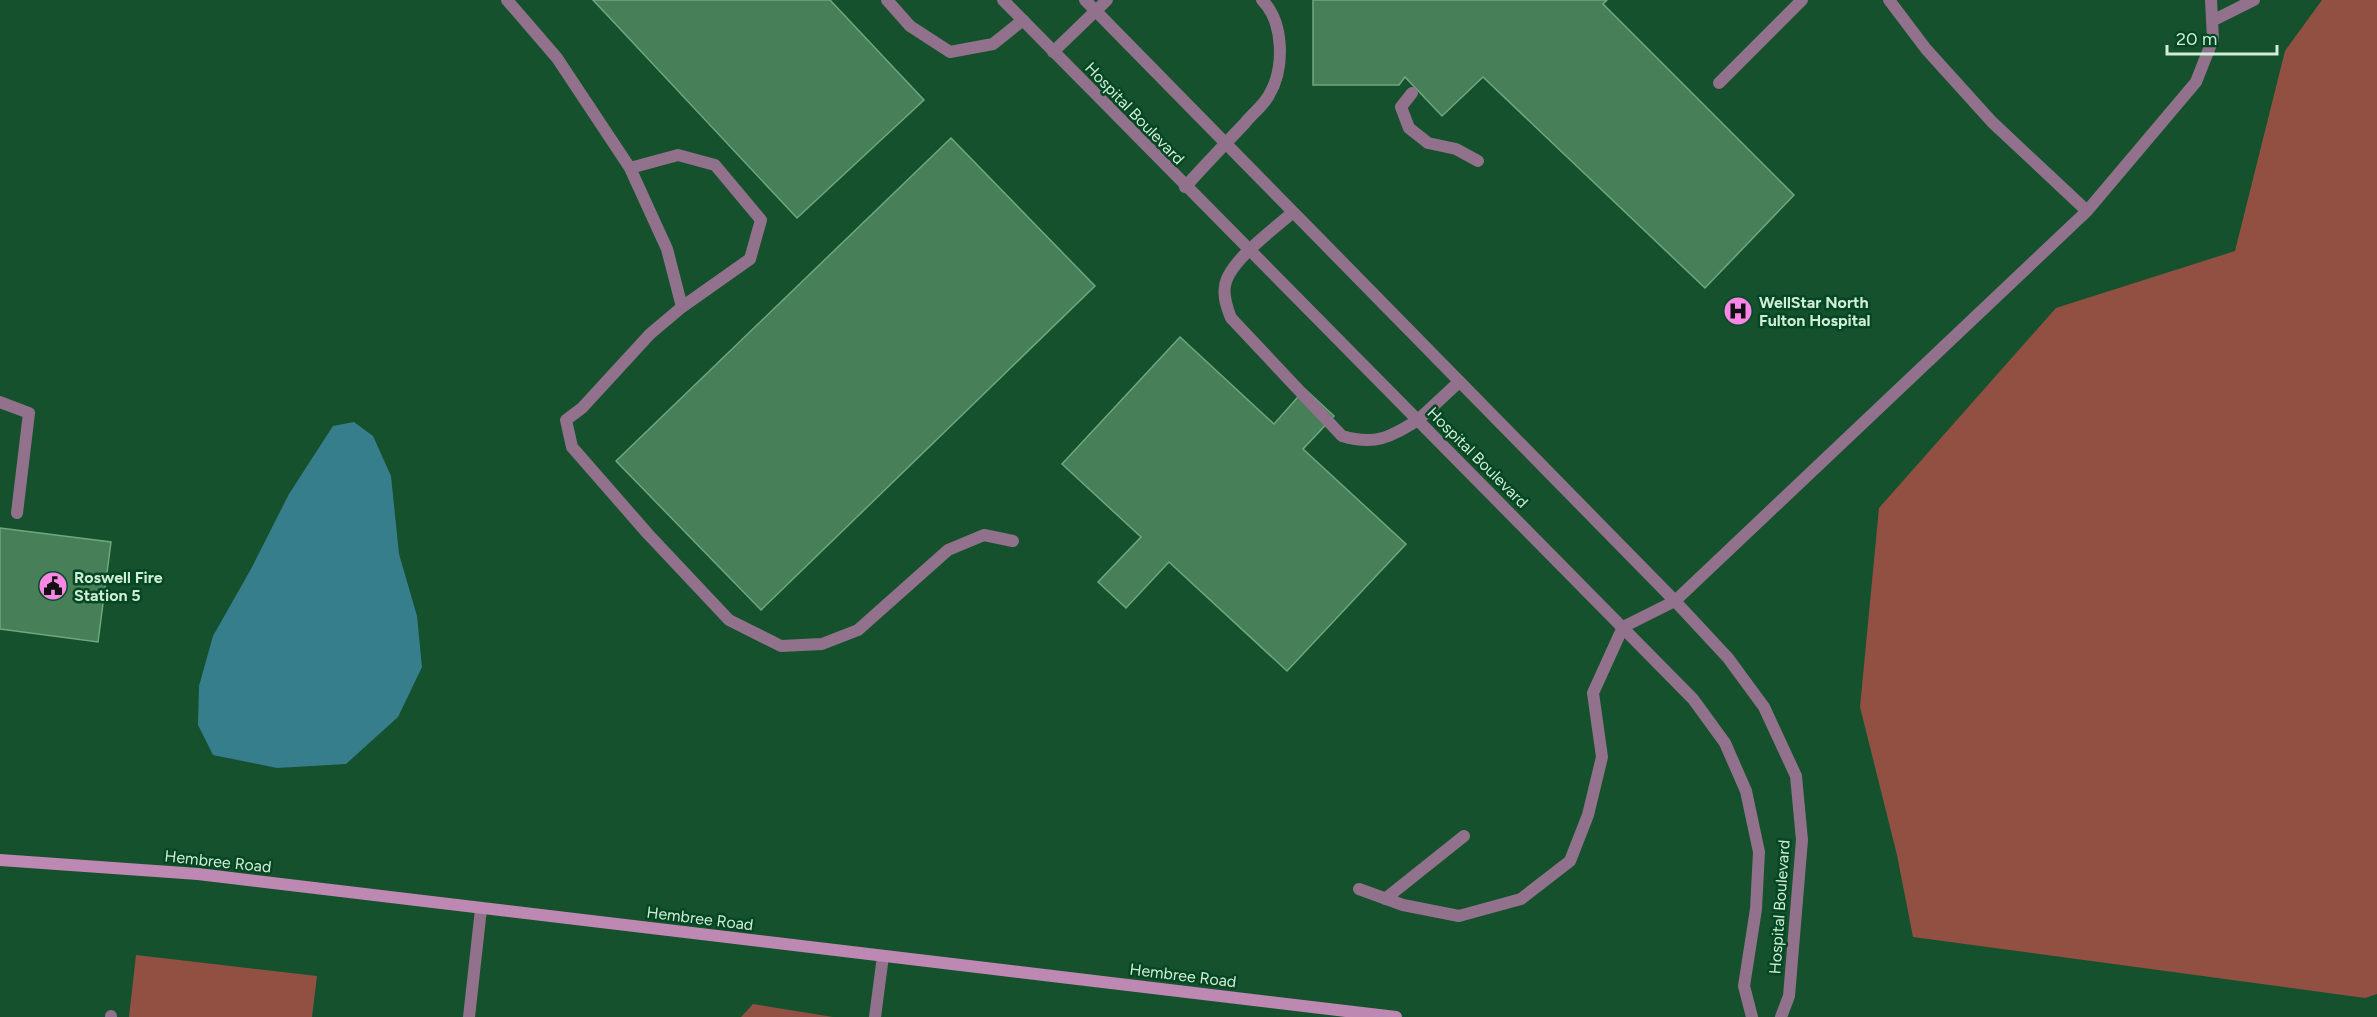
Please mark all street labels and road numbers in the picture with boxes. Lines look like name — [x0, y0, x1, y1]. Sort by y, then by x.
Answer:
street label: Hospital Boulevard — [1081, 58, 1188, 168]
street label: Hospital Boulevard — [1423, 403, 1532, 512]
street label: Hospital Boulevard — [1765, 839, 1794, 975]
street label: Hembree Road — [164, 846, 272, 877]
street label: Hembree Road — [645, 903, 754, 934]
street label: Hembree Road — [1128, 960, 1237, 991]

